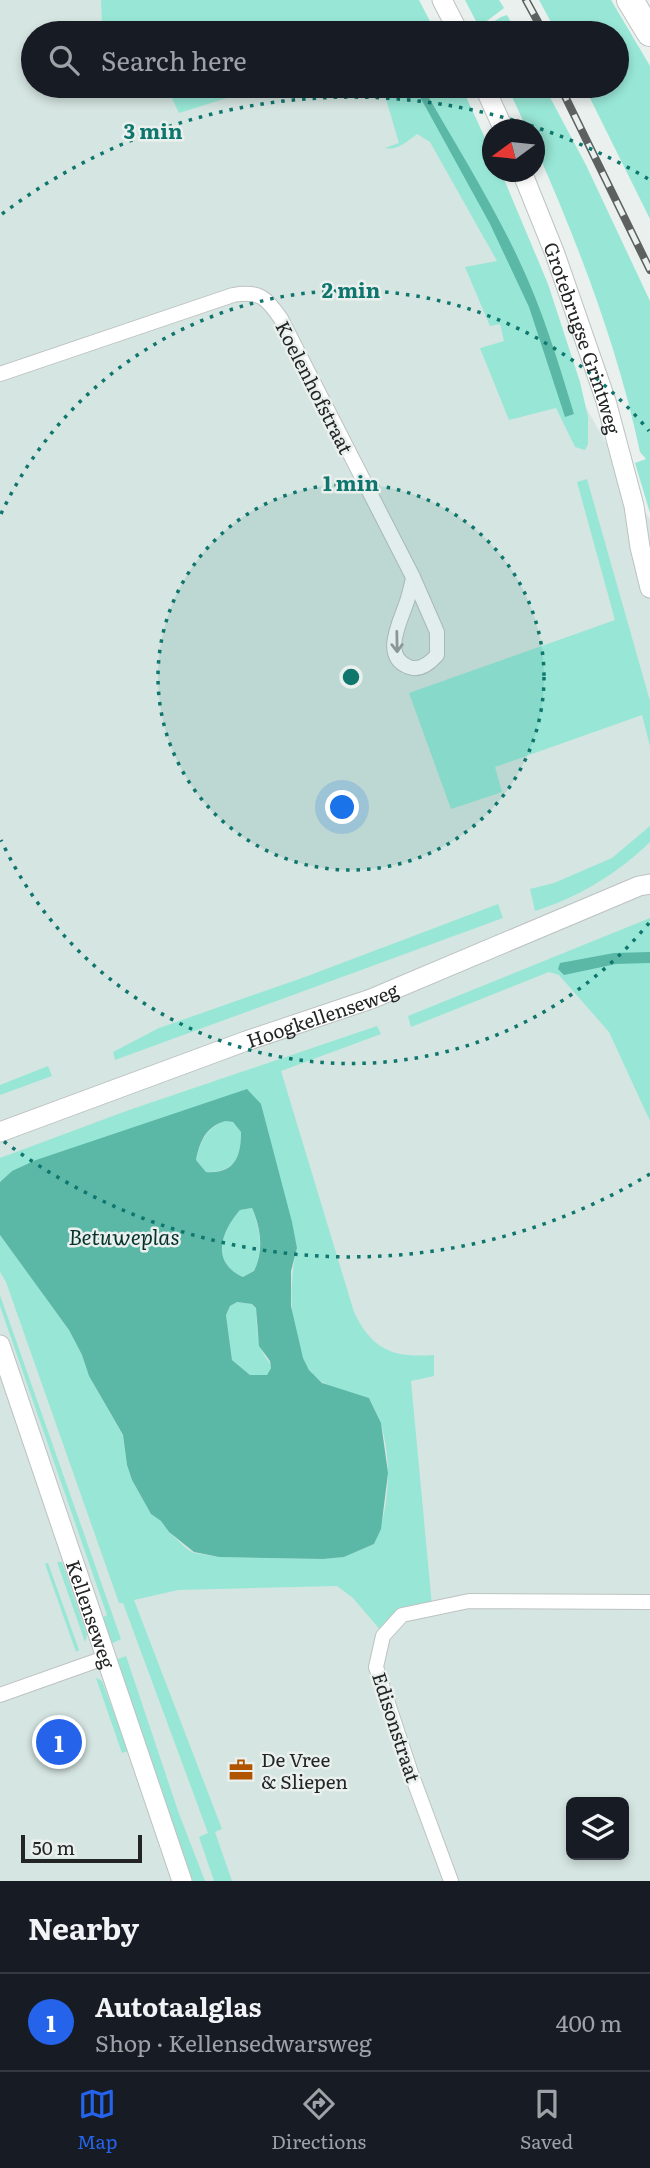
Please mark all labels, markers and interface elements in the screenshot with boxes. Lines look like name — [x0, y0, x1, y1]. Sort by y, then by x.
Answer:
search box — [21, 21, 629, 98]
text: Search here — [101, 40, 247, 79]
icon: search — [45, 41, 83, 79]
text: 3 min — [123, 114, 183, 145]
north arrow — [482, 119, 545, 182]
street label: Grotebrugse Grintweg — [538, 238, 628, 437]
text: 2 min — [322, 273, 381, 304]
street label: Koelenhofstraat — [269, 316, 361, 459]
text: 1 min — [323, 466, 379, 497]
one-way arrow — [390, 630, 404, 653]
centre of rings — [339, 665, 363, 689]
your location — [325, 790, 359, 824]
street label: Hoogkellenseweg — [243, 975, 403, 1054]
water label: Betuweplas — [69, 1220, 179, 1251]
street label: Kellenseweg — [60, 1556, 123, 1672]
street label: Edisonstraat — [366, 1668, 428, 1786]
pin: 1 — [36, 1716, 82, 1768]
place label: De Vree & Sliepen — [261, 1745, 348, 1795]
office icon: De Vree & Sliepen — [227, 1756, 255, 1784]
map controls — [566, 1797, 629, 1860]
button: layers — [566, 1797, 629, 1860]
scale bar — [21, 1832, 142, 1864]
text: 50 m — [32, 1833, 75, 1861]
text: Nearby — [28, 1905, 139, 1949]
text: Autotaalglas — [95, 1986, 261, 2025]
text: 1 — [46, 2005, 56, 2039]
text: 400 m — [556, 2005, 622, 2039]
text: Shop · Kellensedwarsweg — [95, 2025, 372, 2059]
tab: Map — [77, 2085, 117, 2155]
tab: Directions — [271, 2085, 366, 2155]
tab: Saved — [520, 2085, 573, 2155]

